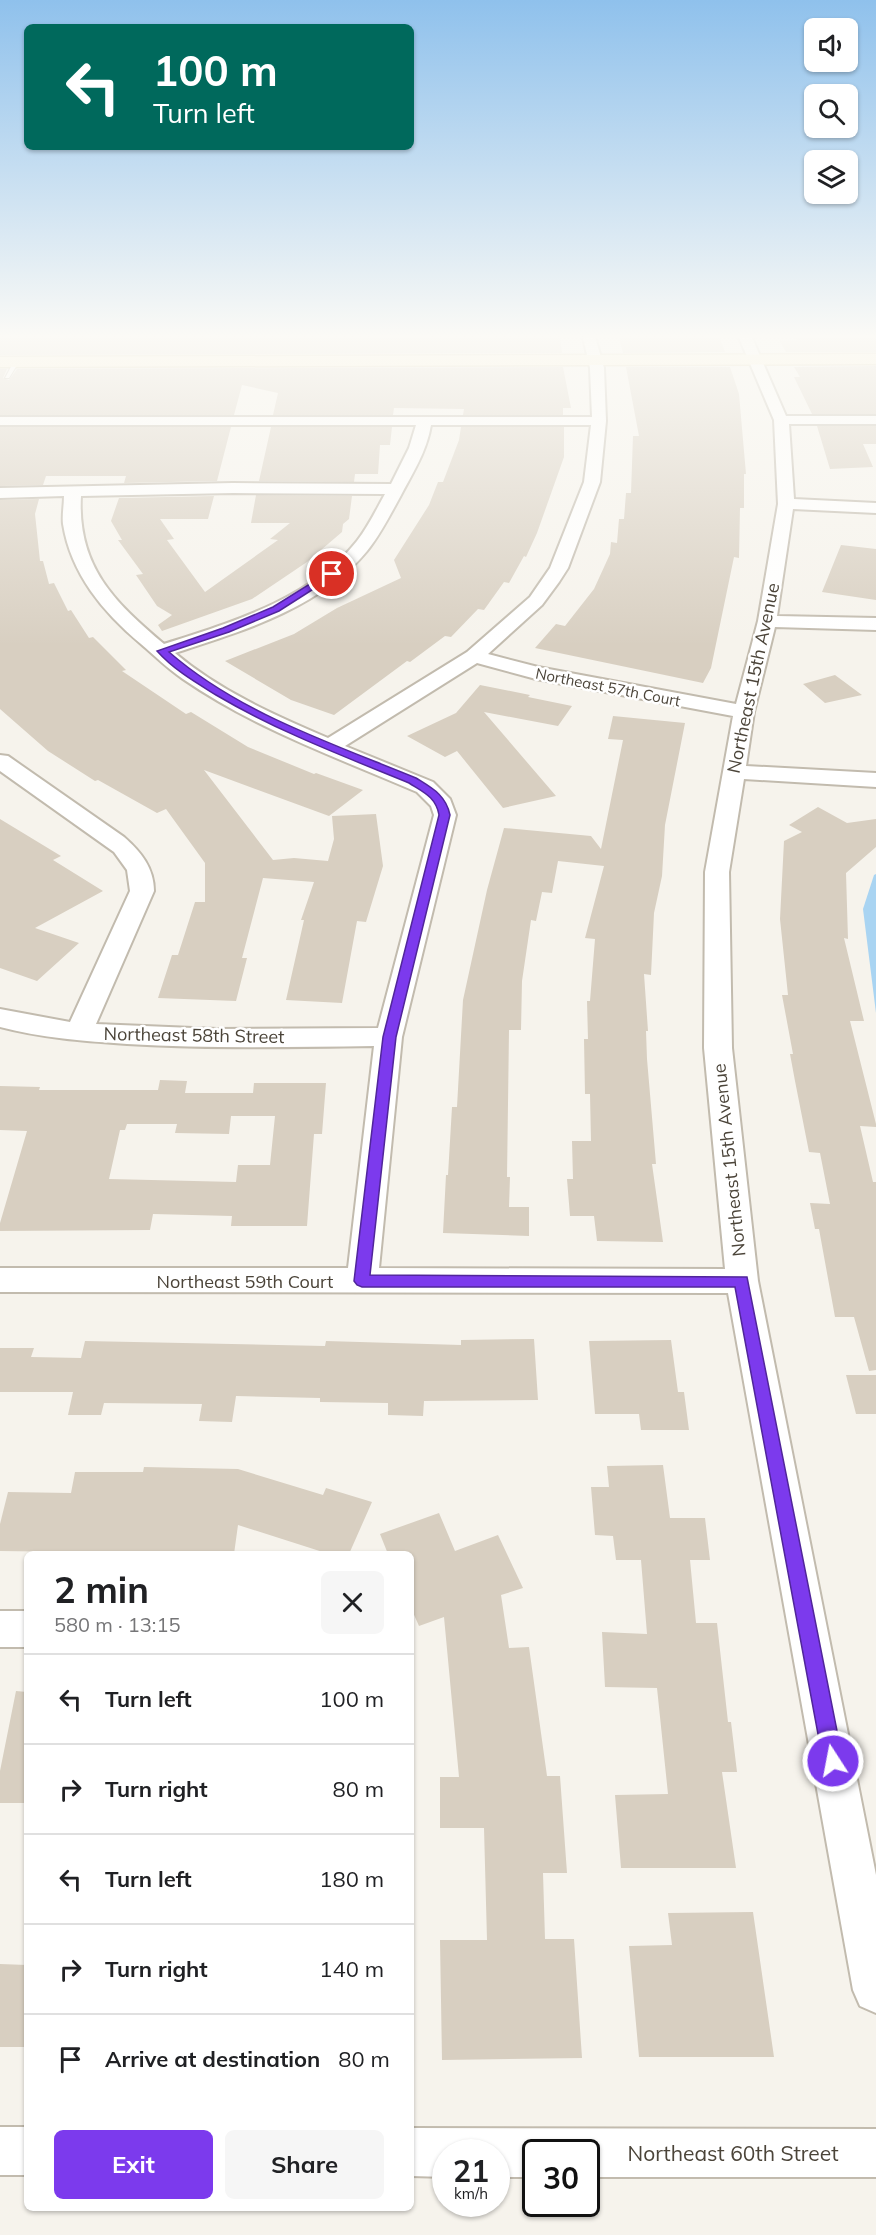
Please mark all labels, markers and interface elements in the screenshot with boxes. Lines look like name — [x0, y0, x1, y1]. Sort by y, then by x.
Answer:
map controls — [804, 18, 858, 204]
button: sound — [804, 18, 858, 72]
text: 100 m — [153, 44, 278, 97]
icon: left — [54, 48, 132, 126]
button: search — [804, 84, 858, 138]
text: Turn left — [153, 96, 255, 130]
button: layers — [804, 150, 858, 204]
pin — [306, 548, 357, 599]
icon: arrive — [315, 557, 348, 590]
street label: Northeast 15th Avenue — [722, 581, 784, 775]
street label: Northeast 57th Court — [534, 664, 682, 710]
street label: Northeast 58th Street — [103, 1022, 285, 1048]
street label: Northeast 15th Avenue — [707, 1062, 751, 1258]
street label: Northeast 59th Court — [157, 1270, 333, 1293]
text: 2 min — [54, 1567, 149, 1612]
button: close — [321, 1571, 384, 1634]
text: 580 m · 13:15 — [54, 1612, 180, 1637]
icon: left — [54, 1683, 87, 1716]
text: Turn left — [105, 1685, 192, 1713]
text: 100 m — [319, 1685, 384, 1713]
position arrow — [801, 1729, 865, 1793]
icon: right — [54, 1773, 87, 1806]
text: Turn right — [105, 1775, 208, 1803]
text: 80 m — [333, 1775, 384, 1803]
icon: left — [54, 1863, 87, 1896]
text: Turn left — [105, 1865, 192, 1893]
text: 180 m — [319, 1865, 384, 1893]
icon: right — [54, 1953, 87, 1986]
text: Turn right — [105, 1955, 208, 1983]
text: 140 m — [319, 1955, 384, 1983]
icon: arrive — [54, 2043, 87, 2076]
text: Arrive at destination — [105, 2045, 320, 2073]
text: 80 m — [338, 2045, 390, 2073]
button: Exit — [54, 2130, 213, 2199]
button: Share — [225, 2130, 384, 2199]
speed limit sign: 30 — [522, 2139, 600, 2217]
street label: Northeast 60th Street — [627, 2140, 839, 2166]
text: 21 — [453, 2152, 489, 2190]
text: km/h — [454, 2184, 488, 2203]

